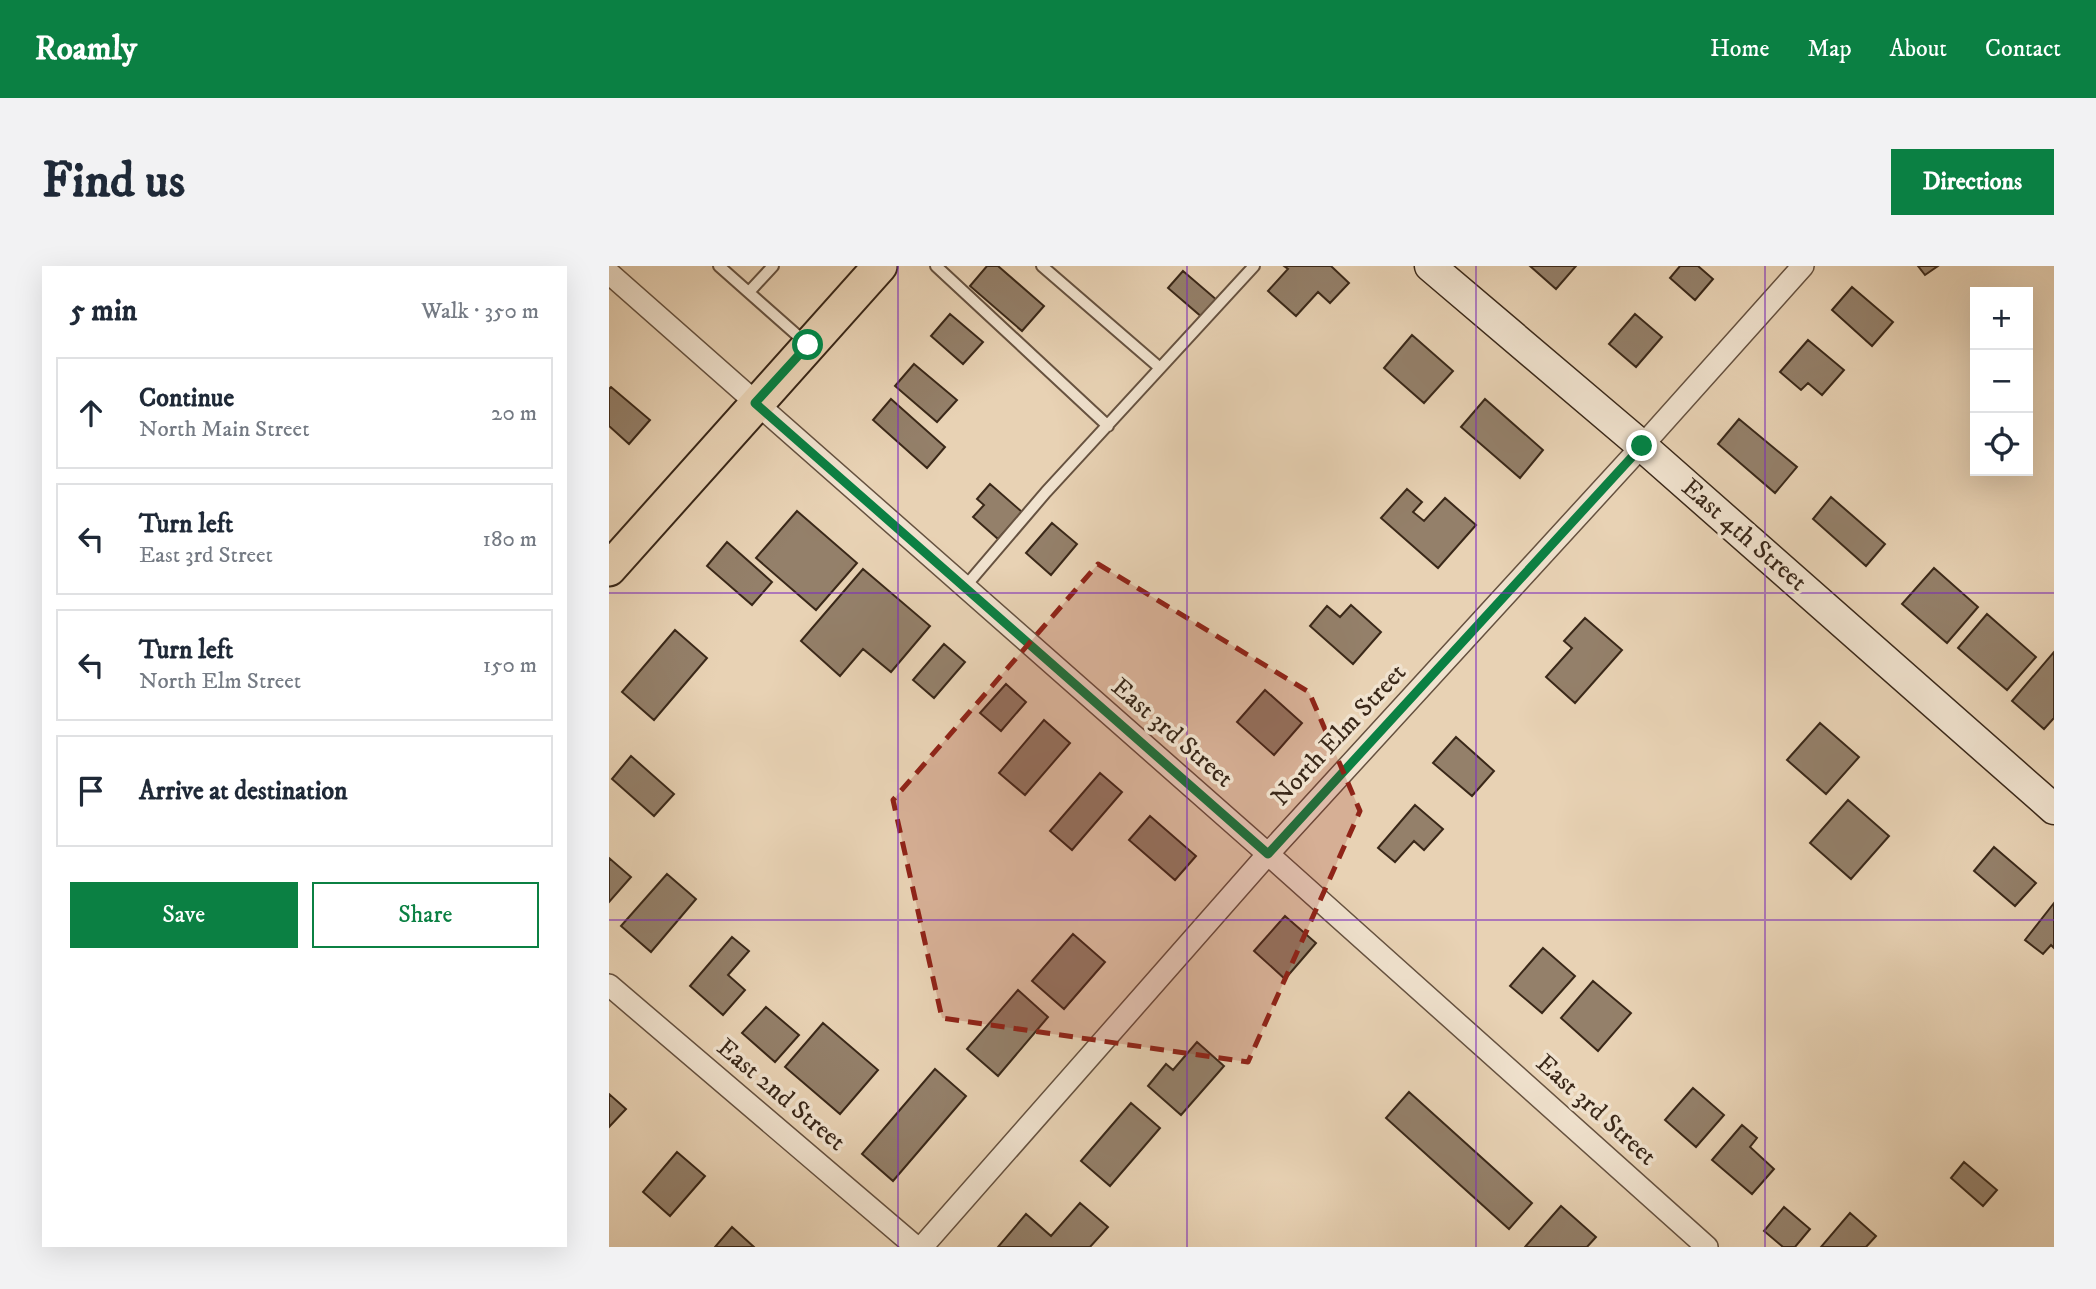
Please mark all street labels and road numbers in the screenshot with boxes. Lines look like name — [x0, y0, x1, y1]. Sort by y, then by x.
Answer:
street label: East 4th Street — [1674, 471, 1814, 599]
street label: North Elm Street — [1264, 657, 1414, 813]
street label: East 3rd Street — [1104, 671, 1240, 795]
street label: East 2nd Street — [710, 1031, 852, 1159]
street label: East 3rd Street — [1529, 1047, 1663, 1173]

